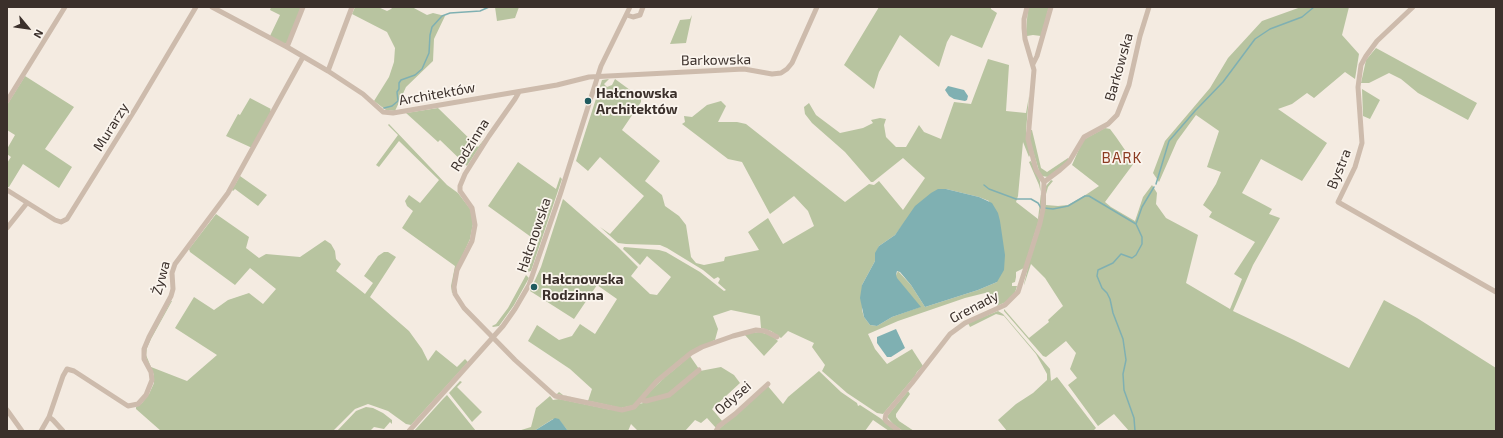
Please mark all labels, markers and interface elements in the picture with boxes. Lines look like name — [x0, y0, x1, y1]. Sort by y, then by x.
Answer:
north arrow — [8, 8, 48, 48]
text: N — [31, 27, 47, 41]
street label: Barkowska — [1101, 31, 1137, 103]
street label: Barkowska — [681, 51, 751, 69]
street label: Architektów — [397, 79, 477, 109]
place label: Hałcnowska Architektów — [596, 85, 678, 118]
marker: Hałcnowska Architektów — [583, 96, 593, 106]
street label: Murarzy — [90, 100, 132, 154]
street label: Rodzinna — [447, 115, 493, 175]
street label: Bystra — [1323, 146, 1355, 192]
district label: BARK — [1102, 149, 1142, 167]
street label: Hałcnowska — [513, 195, 555, 275]
street label: Żywa — [148, 259, 174, 297]
place label: Hałcnowska Rodzinna — [542, 271, 624, 304]
marker: Hałcnowska Rodzinna — [529, 282, 539, 292]
street label: Grenady — [947, 287, 1001, 327]
street label: Odysei — [711, 378, 755, 418]

